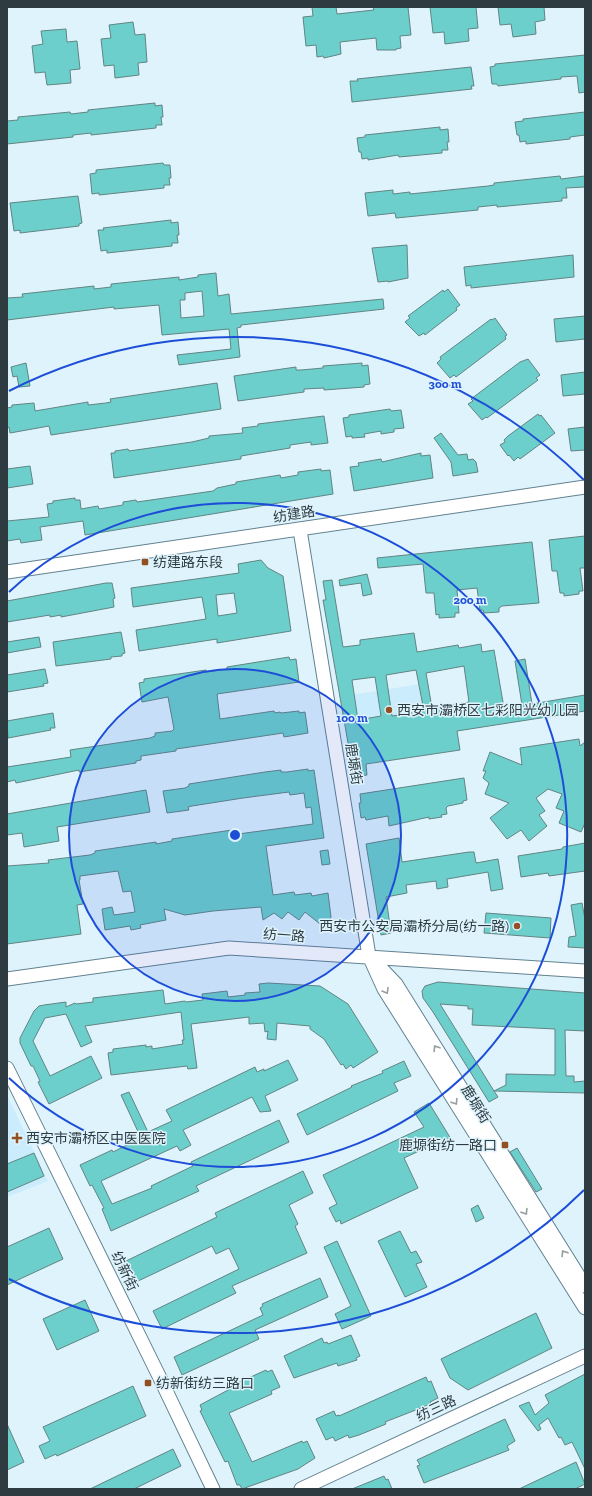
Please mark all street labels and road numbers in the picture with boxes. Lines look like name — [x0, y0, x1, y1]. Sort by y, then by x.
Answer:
street label: 纺建路 — [272, 503, 316, 526]
street label: 鹿塬街 — [342, 742, 365, 786]
street label: 纺一路 — [262, 926, 306, 945]
street label: 鹿塬街 — [457, 1082, 494, 1127]
street label: 纺新街 — [108, 1249, 141, 1294]
street label: 纺三路 — [414, 1392, 459, 1425]

